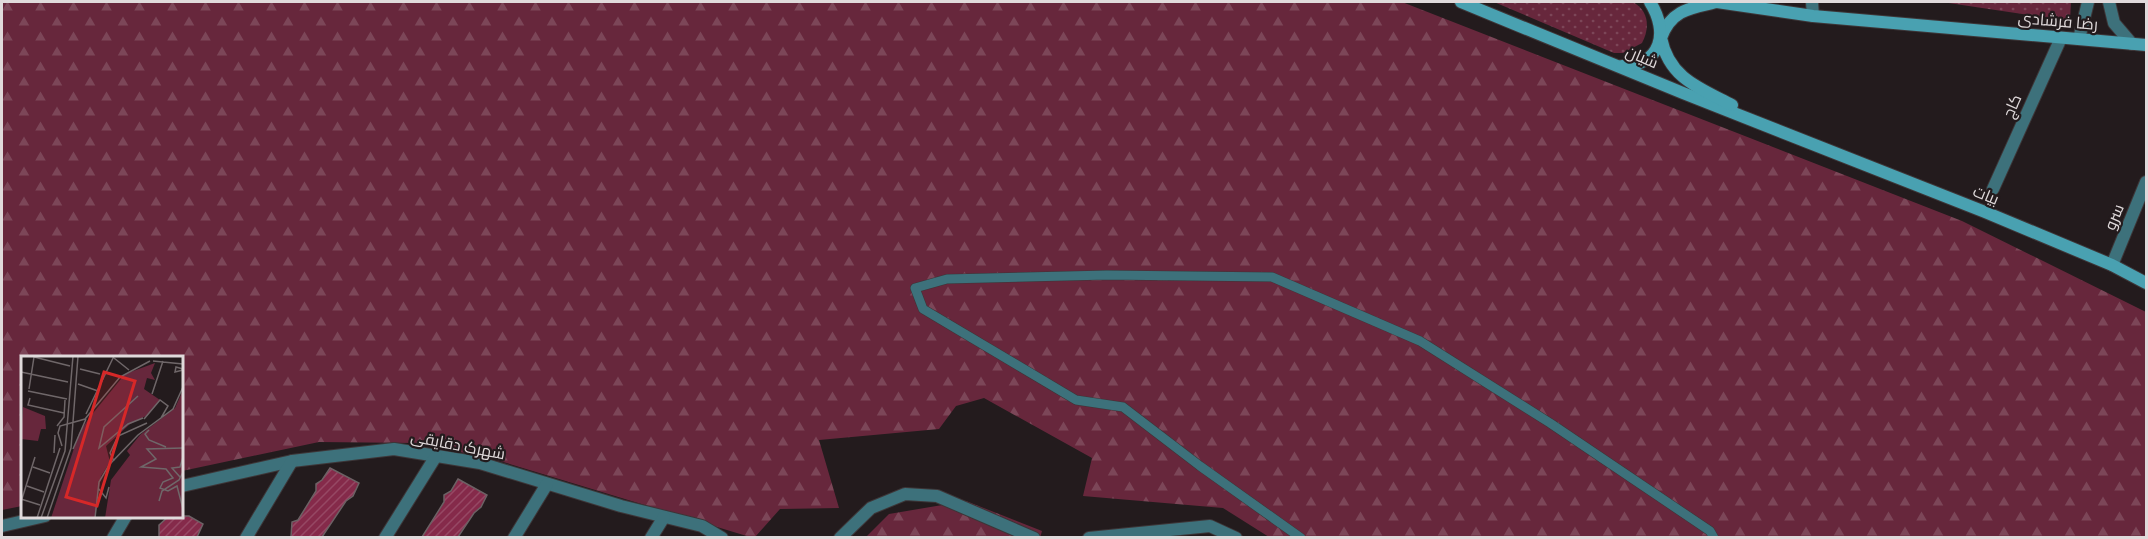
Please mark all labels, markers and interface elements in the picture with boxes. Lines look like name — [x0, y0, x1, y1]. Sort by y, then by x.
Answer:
street label: رضا فرشادی — [2017, 8, 2099, 35]
street label: شیان — [1623, 42, 1661, 73]
street label: کاج — [1998, 91, 2027, 122]
street label: بیات — [1970, 181, 2002, 209]
street label: سرو — [2100, 201, 2128, 233]
inset map — [21, 356, 183, 518]
street label: شهرک دقایقی — [409, 427, 507, 464]

